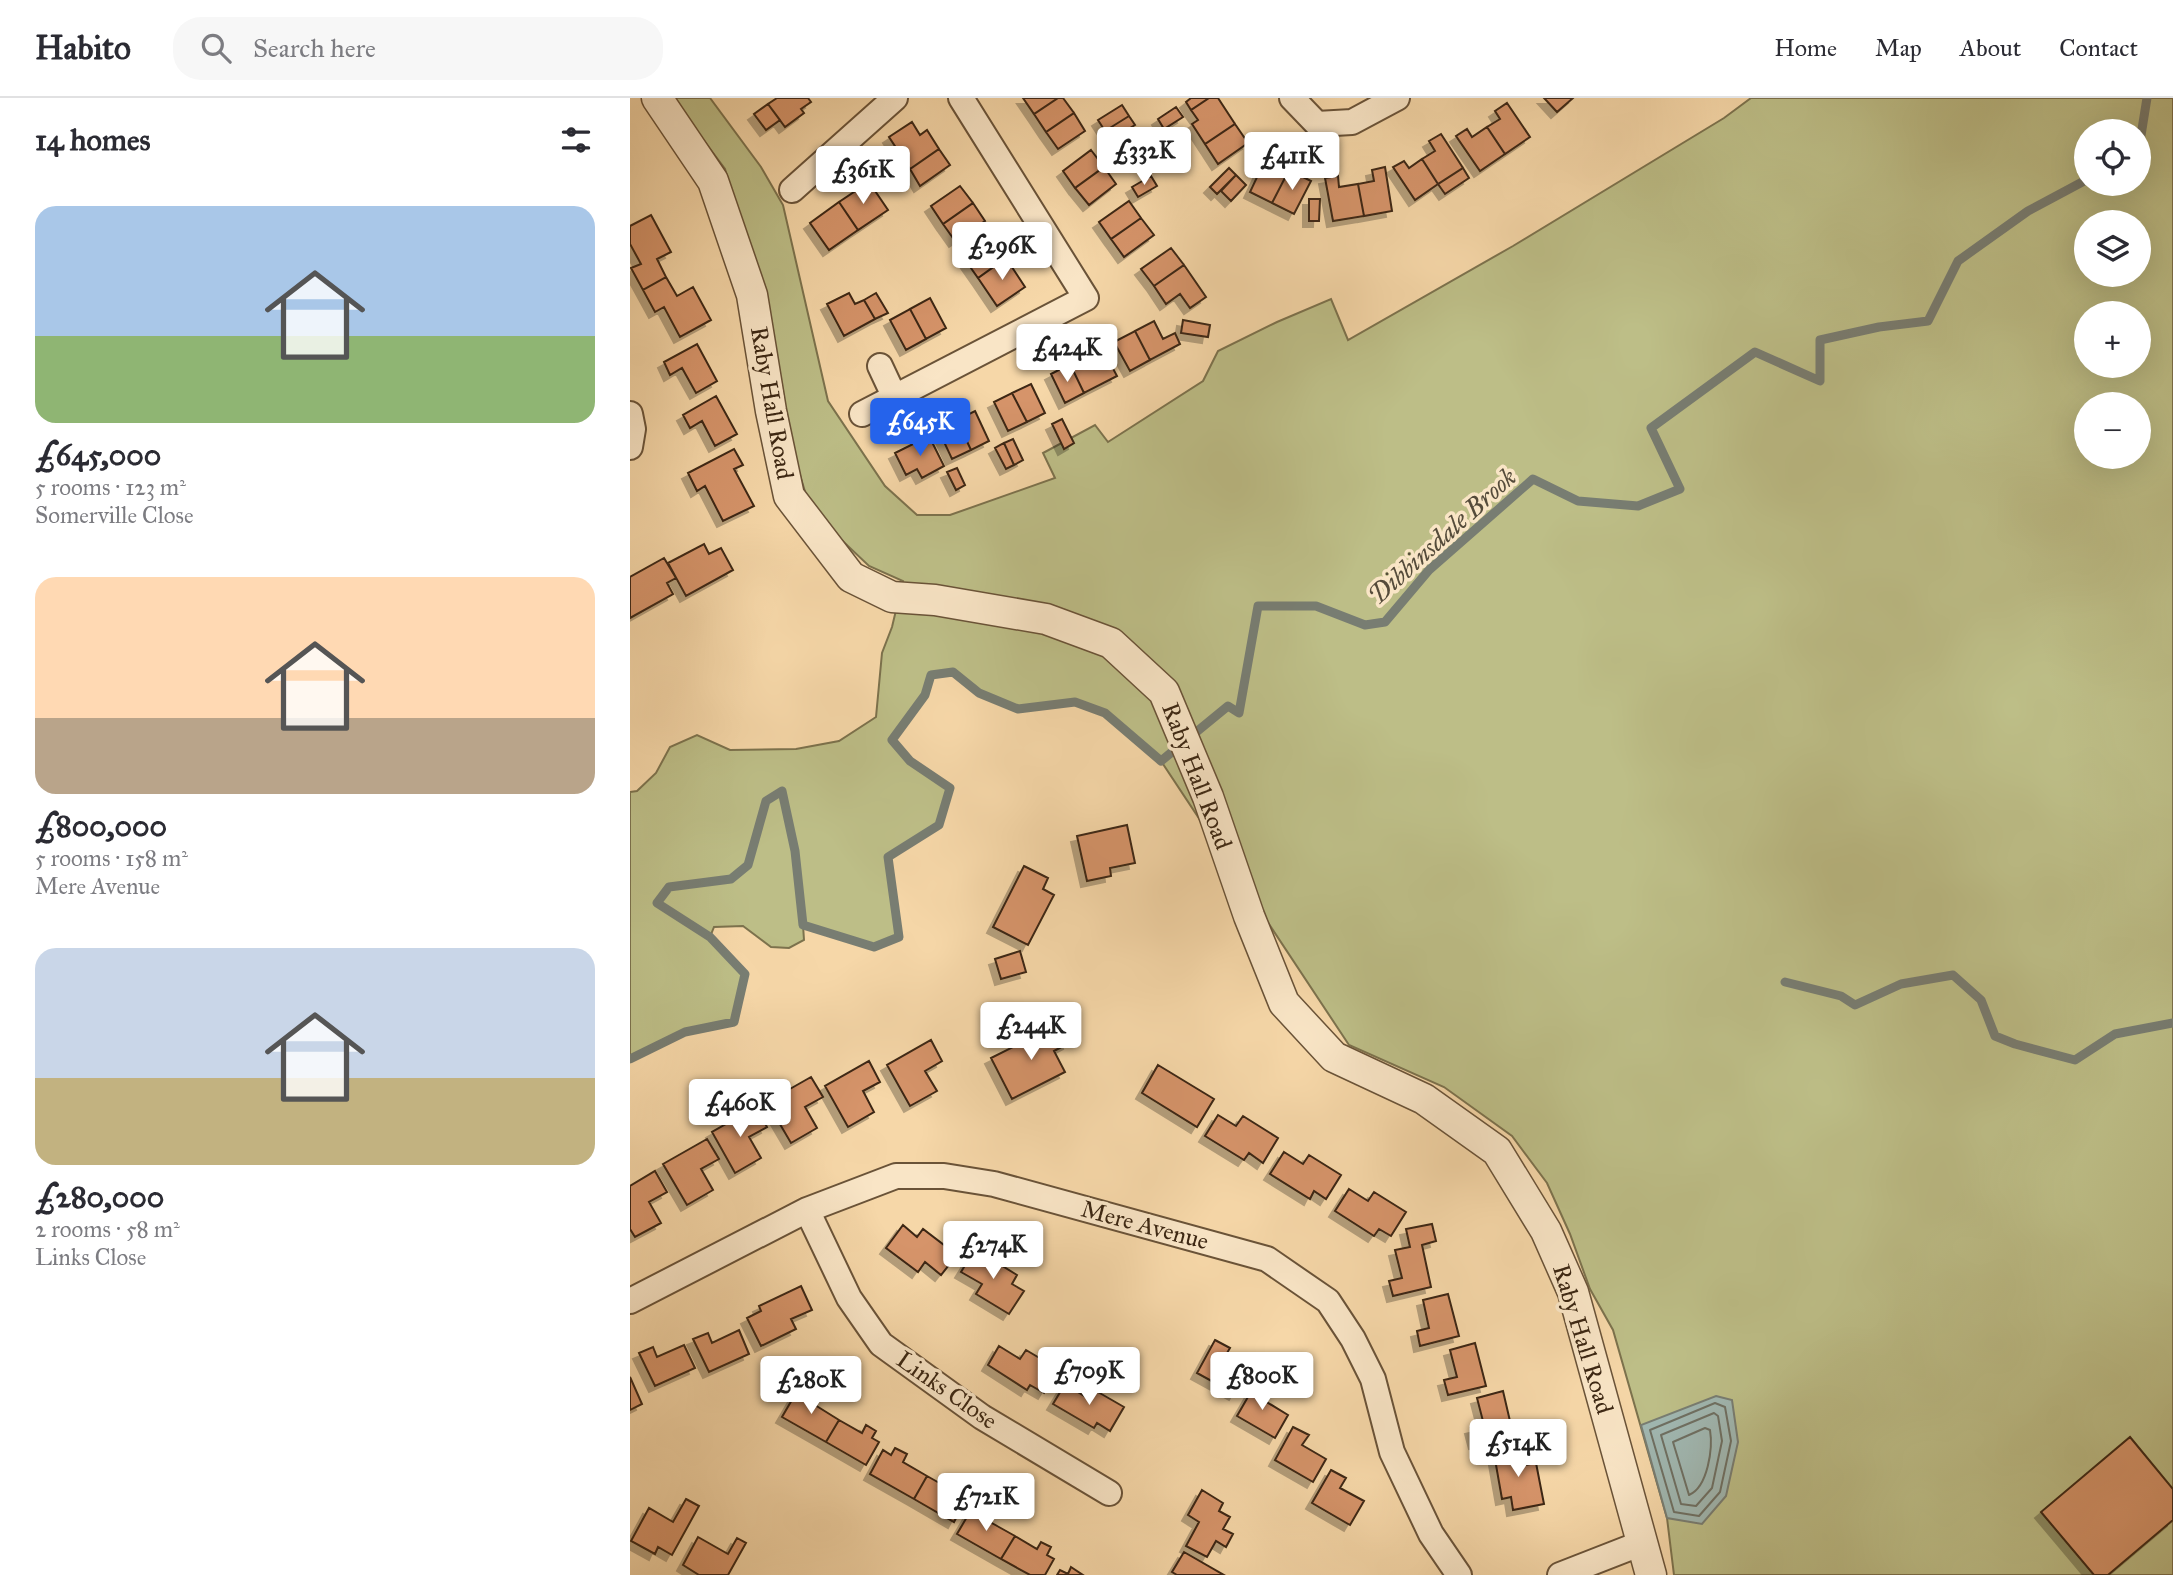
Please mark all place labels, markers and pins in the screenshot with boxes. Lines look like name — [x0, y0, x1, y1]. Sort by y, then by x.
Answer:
pin: £332K — [1095, 127, 1193, 187]
pin: £411K — [1243, 132, 1341, 192]
pin: £361K — [814, 146, 912, 206]
pin: £296K — [953, 222, 1051, 282]
pin: £424K — [1018, 324, 1116, 384]
pin: £645K — [871, 398, 969, 458]
pin: £244K — [982, 1002, 1080, 1062]
pin: £460K — [691, 1080, 789, 1139]
pin: £274K — [944, 1222, 1042, 1281]
pin: £709K — [1040, 1348, 1138, 1407]
pin: £800K — [1213, 1352, 1311, 1412]
pin: £280K — [762, 1356, 860, 1416]
pin: £514K — [1469, 1420, 1567, 1479]
pin: £721K — [937, 1474, 1035, 1533]

